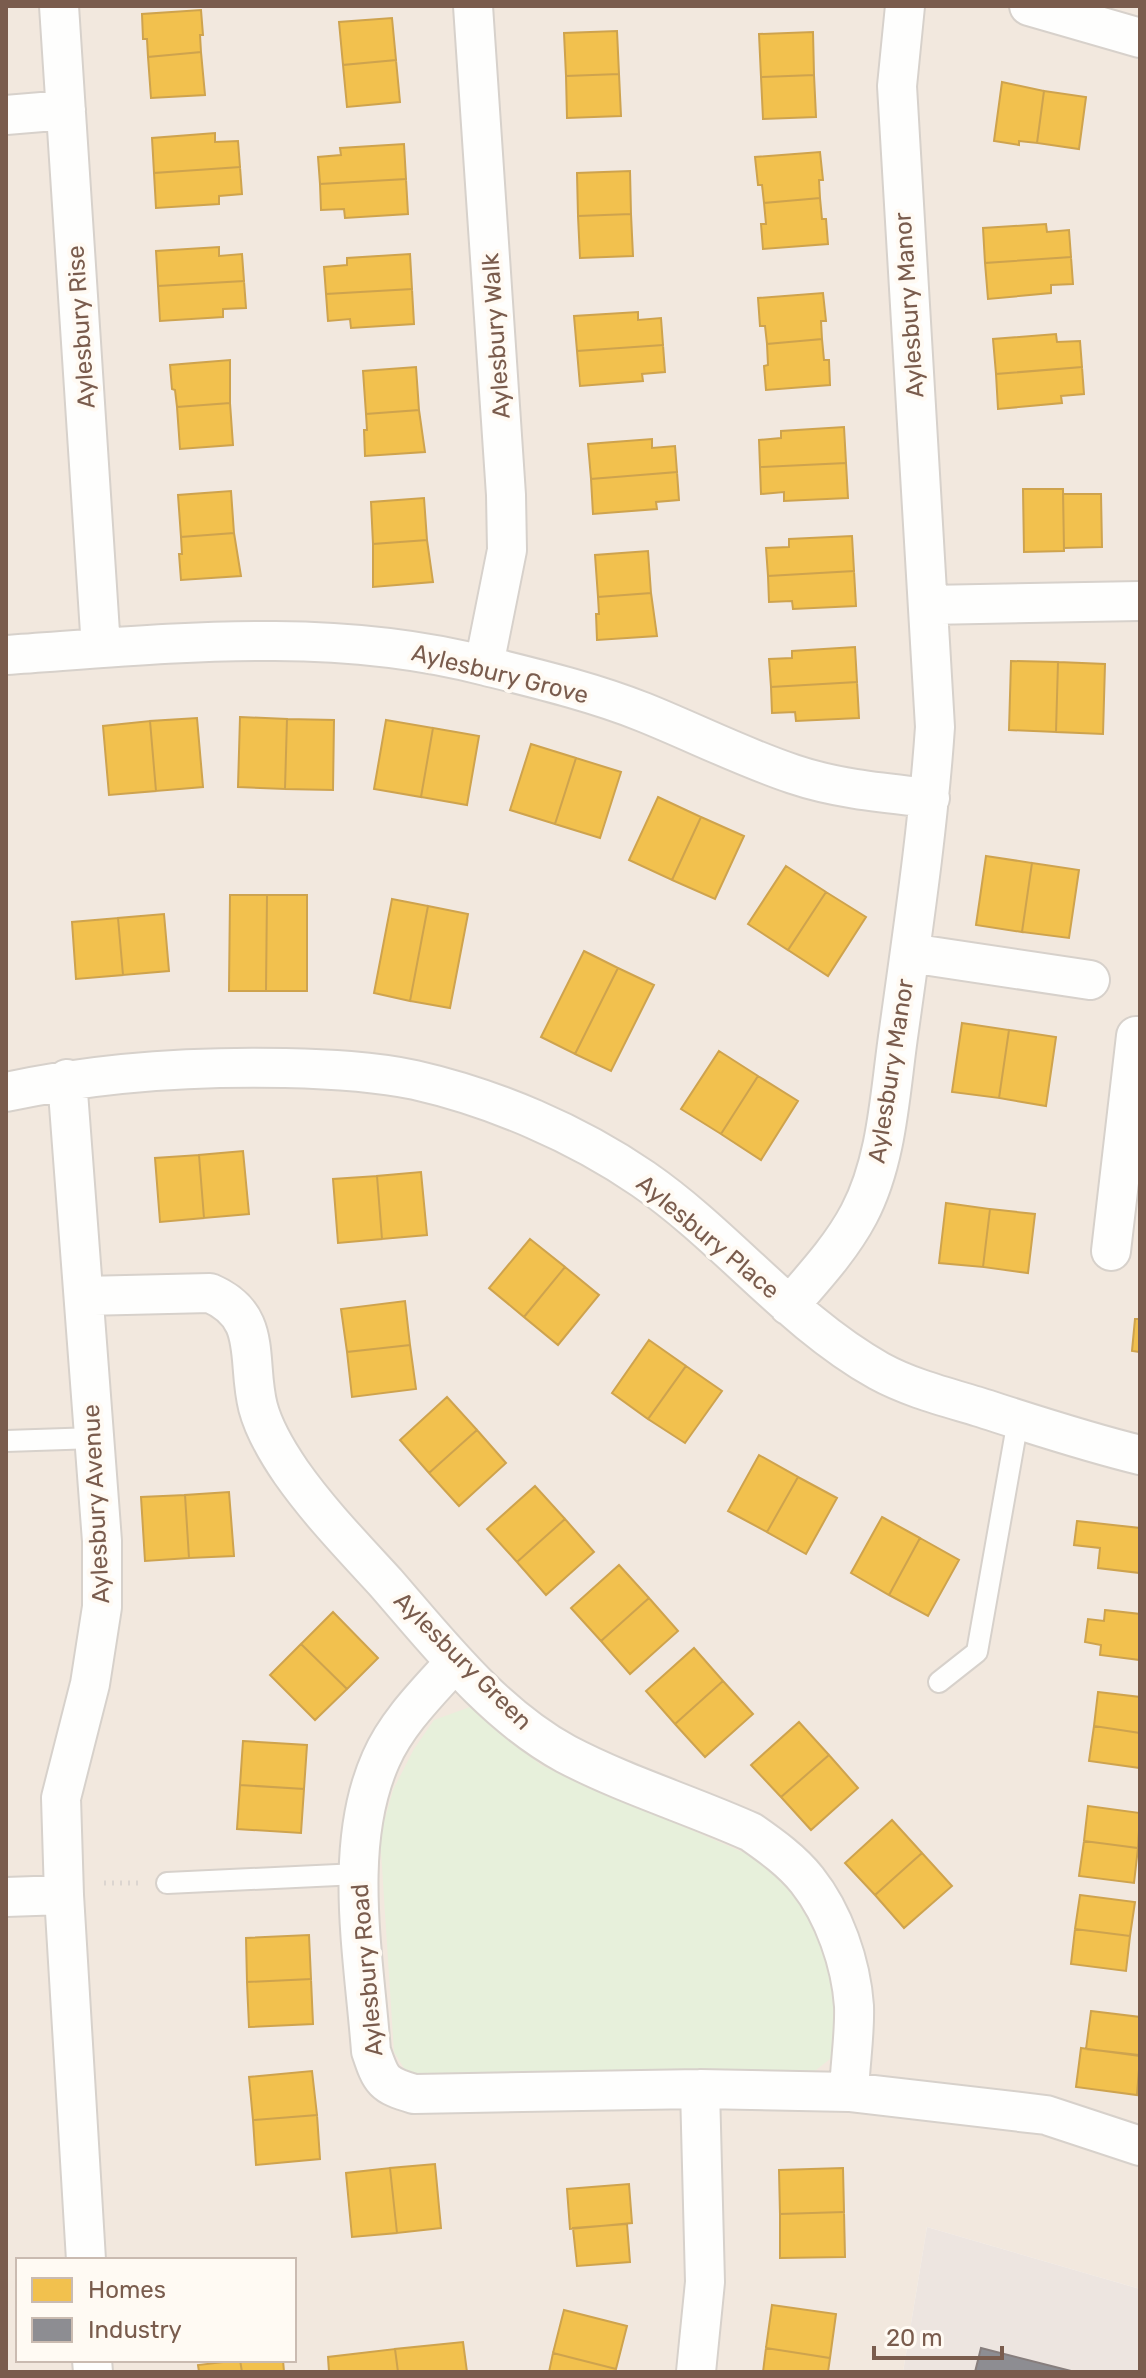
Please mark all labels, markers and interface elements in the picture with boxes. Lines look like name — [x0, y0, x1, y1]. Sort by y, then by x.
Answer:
street label: Aylesbury Manor — [889, 211, 929, 399]
street label: Aylesbury Rise — [61, 244, 101, 410]
street label: Aylesbury Walk — [476, 252, 516, 420]
street label: Aylesbury Grove — [409, 638, 591, 710]
street label: Aylesbury Manor — [863, 977, 919, 1165]
street label: Aylesbury Place — [631, 1169, 785, 1305]
street label: Aylesbury Avenue — [77, 1403, 115, 1605]
street label: Aylesbury Green — [388, 1586, 538, 1736]
street label: Aylesbury Road — [346, 1882, 388, 2058]
legend — [16, 2258, 296, 2362]
text: Homes — [88, 2276, 166, 2304]
scale bar — [874, 2310, 1002, 2360]
text: Industry — [88, 2316, 182, 2344]
text: 20 m — [886, 2324, 943, 2352]

